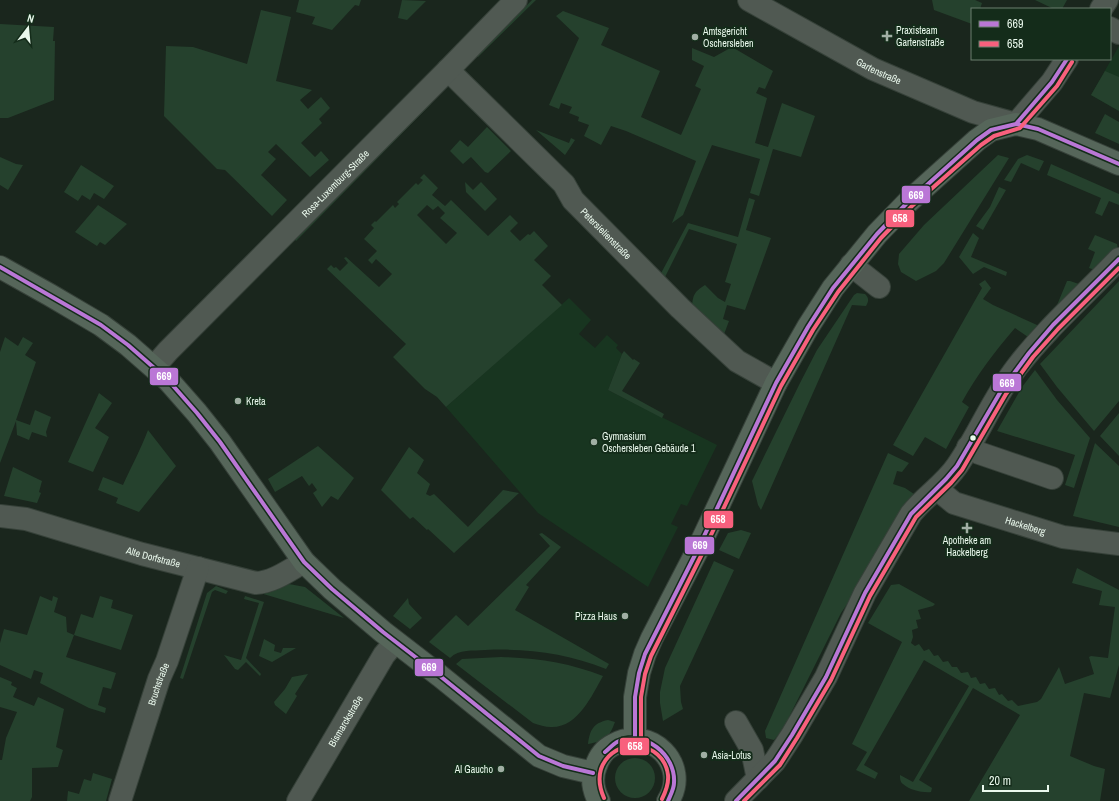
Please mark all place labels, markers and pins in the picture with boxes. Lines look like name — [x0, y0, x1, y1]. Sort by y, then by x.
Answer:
place label: Praxisteam Gartenstraße — [896, 24, 945, 49]
place label: Amtsgericht Oschersleben — [702, 25, 754, 50]
marker: Praxisteam Gartenstraße — [881, 30, 893, 42]
marker: Amtsgericht Oschersleben — [690, 32, 700, 42]
place label: Kreta — [246, 395, 266, 408]
marker: Kreta — [233, 396, 243, 406]
place label: Gymnasium Oschersleben Gebäude 1 — [602, 430, 696, 455]
unlabelled marker — [968, 433, 978, 443]
marker: Gymnasium Oschersleben Gebäude 1 — [589, 437, 599, 447]
marker: Apotheke am Hackelberg — [962, 523, 972, 533]
place label: Apotheke am Hackelberg — [942, 534, 991, 559]
place label: Pizza Haus — [575, 610, 617, 623]
marker: Pizza Haus — [620, 611, 630, 621]
place label: Asia-Lotus — [711, 749, 751, 762]
marker: Asia-Lotus — [699, 750, 709, 760]
place label: Al Gaucho — [454, 763, 493, 776]
marker: Al Gaucho — [496, 764, 506, 774]

